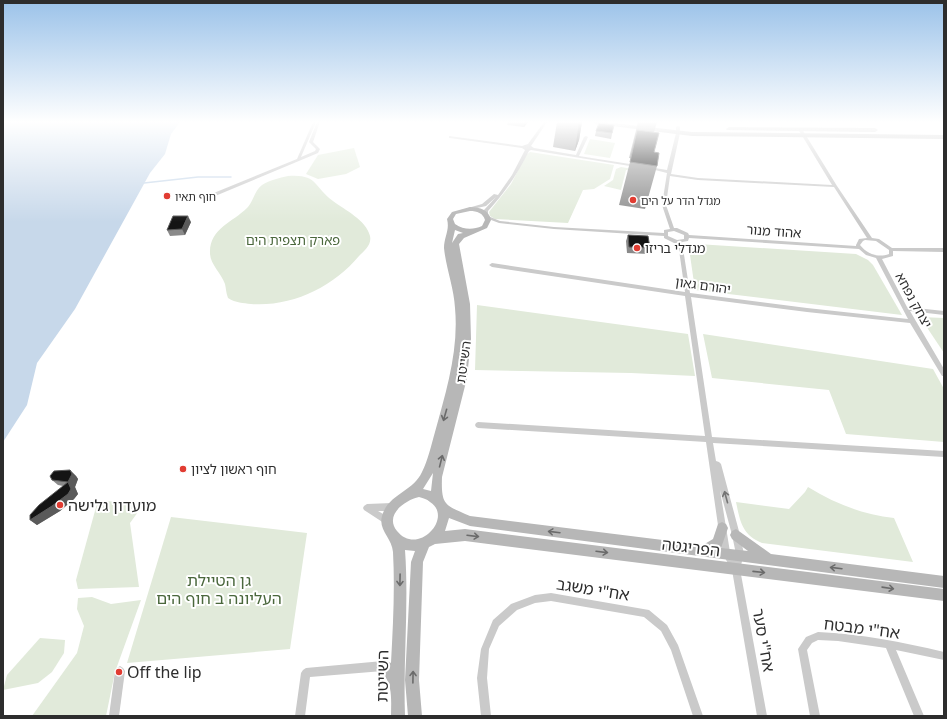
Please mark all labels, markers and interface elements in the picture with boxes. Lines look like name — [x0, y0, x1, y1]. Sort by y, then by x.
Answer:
place label: חוף תאיו — [175, 189, 216, 204]
marker: חוף תאיו — [162, 191, 172, 201]
place label: מגדל הדר על הים — [641, 193, 720, 208]
marker: מגדל הדר על הים — [628, 195, 638, 205]
street label: אהוד מנור — [746, 220, 802, 242]
park label: פארק תצפית הים — [246, 231, 340, 249]
place label: מגדלי בריזו — [645, 239, 706, 257]
marker: מגדלי בריזו — [632, 243, 642, 253]
street label: יצחק נפחא — [891, 269, 937, 331]
street label: יהורם גאון — [674, 272, 732, 298]
street label: השייטת — [451, 340, 475, 384]
one-way arrow — [441, 408, 448, 421]
one-way arrow — [438, 455, 446, 468]
place label: חוף ראשון לציון — [191, 460, 277, 478]
marker: חוף ראשון לציון — [178, 464, 188, 474]
one-way arrow — [722, 491, 729, 504]
place label: מועדון גלישה — [68, 494, 156, 516]
marker: מועדון גלישה — [55, 500, 65, 510]
one-way arrow — [548, 528, 561, 535]
one-way arrow — [466, 532, 479, 540]
street label: הפריגטה — [661, 533, 721, 561]
one-way arrow — [595, 548, 608, 556]
one-way arrow — [830, 564, 843, 572]
one-way arrow — [752, 568, 765, 575]
park label: גן הטיילת העליונה ב חוף הים — [156, 569, 282, 609]
street label: אח"י משגב — [555, 572, 631, 606]
one-way arrow — [396, 573, 404, 586]
one-way arrow — [881, 584, 894, 592]
street label: אח"י סער — [748, 606, 780, 674]
street label: אח"י מבטח — [823, 612, 901, 644]
street label: השייטת — [371, 650, 393, 702]
place label: Off the lip — [127, 661, 202, 683]
marker: Off the lip — [114, 667, 124, 677]
one-way arrow — [409, 671, 416, 684]

